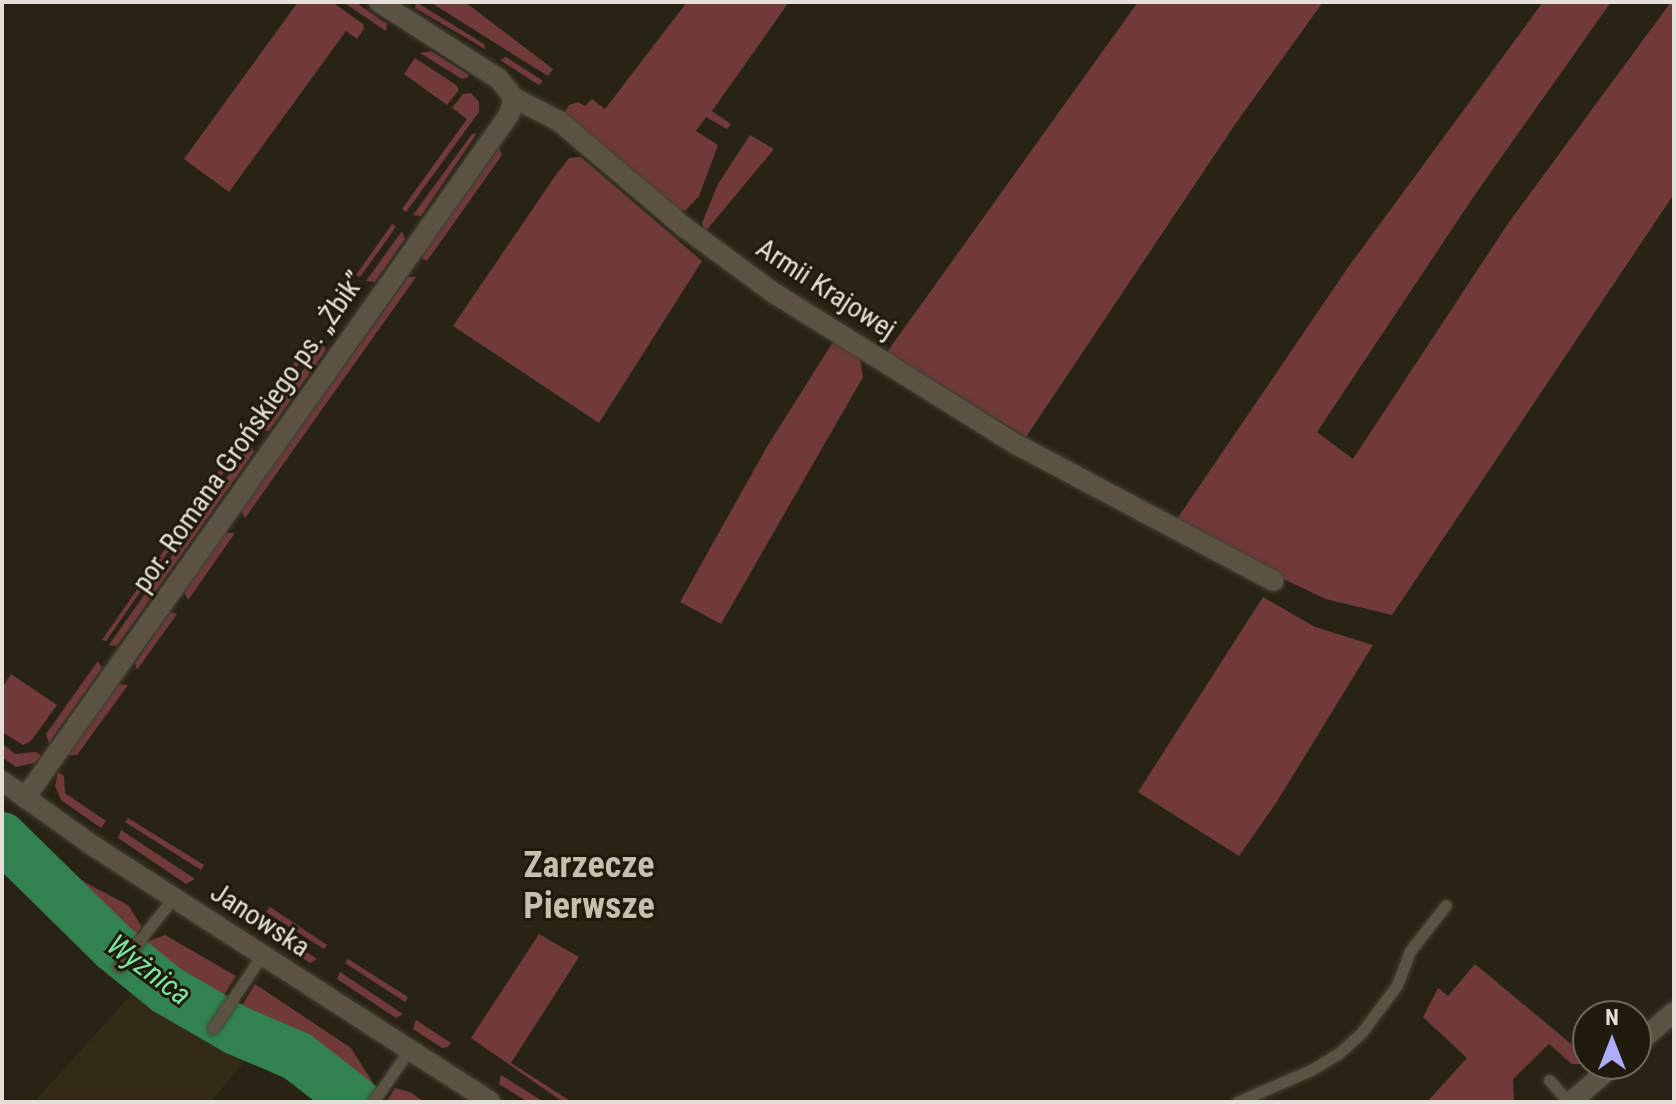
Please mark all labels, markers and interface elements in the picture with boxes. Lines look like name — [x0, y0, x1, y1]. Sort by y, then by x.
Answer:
street label: Armii Krajowej — [750, 231, 902, 347]
street label: por. Romana Grońskiego ps. „Żbik” — [125, 265, 373, 599]
district label: Zarzecze Pierwsze — [523, 843, 655, 928]
street label: Janowska — [204, 876, 316, 964]
water label: Wyżnica — [100, 927, 198, 1013]
north arrow — [1572, 1000, 1652, 1080]
text: N — [1605, 1005, 1619, 1030]

